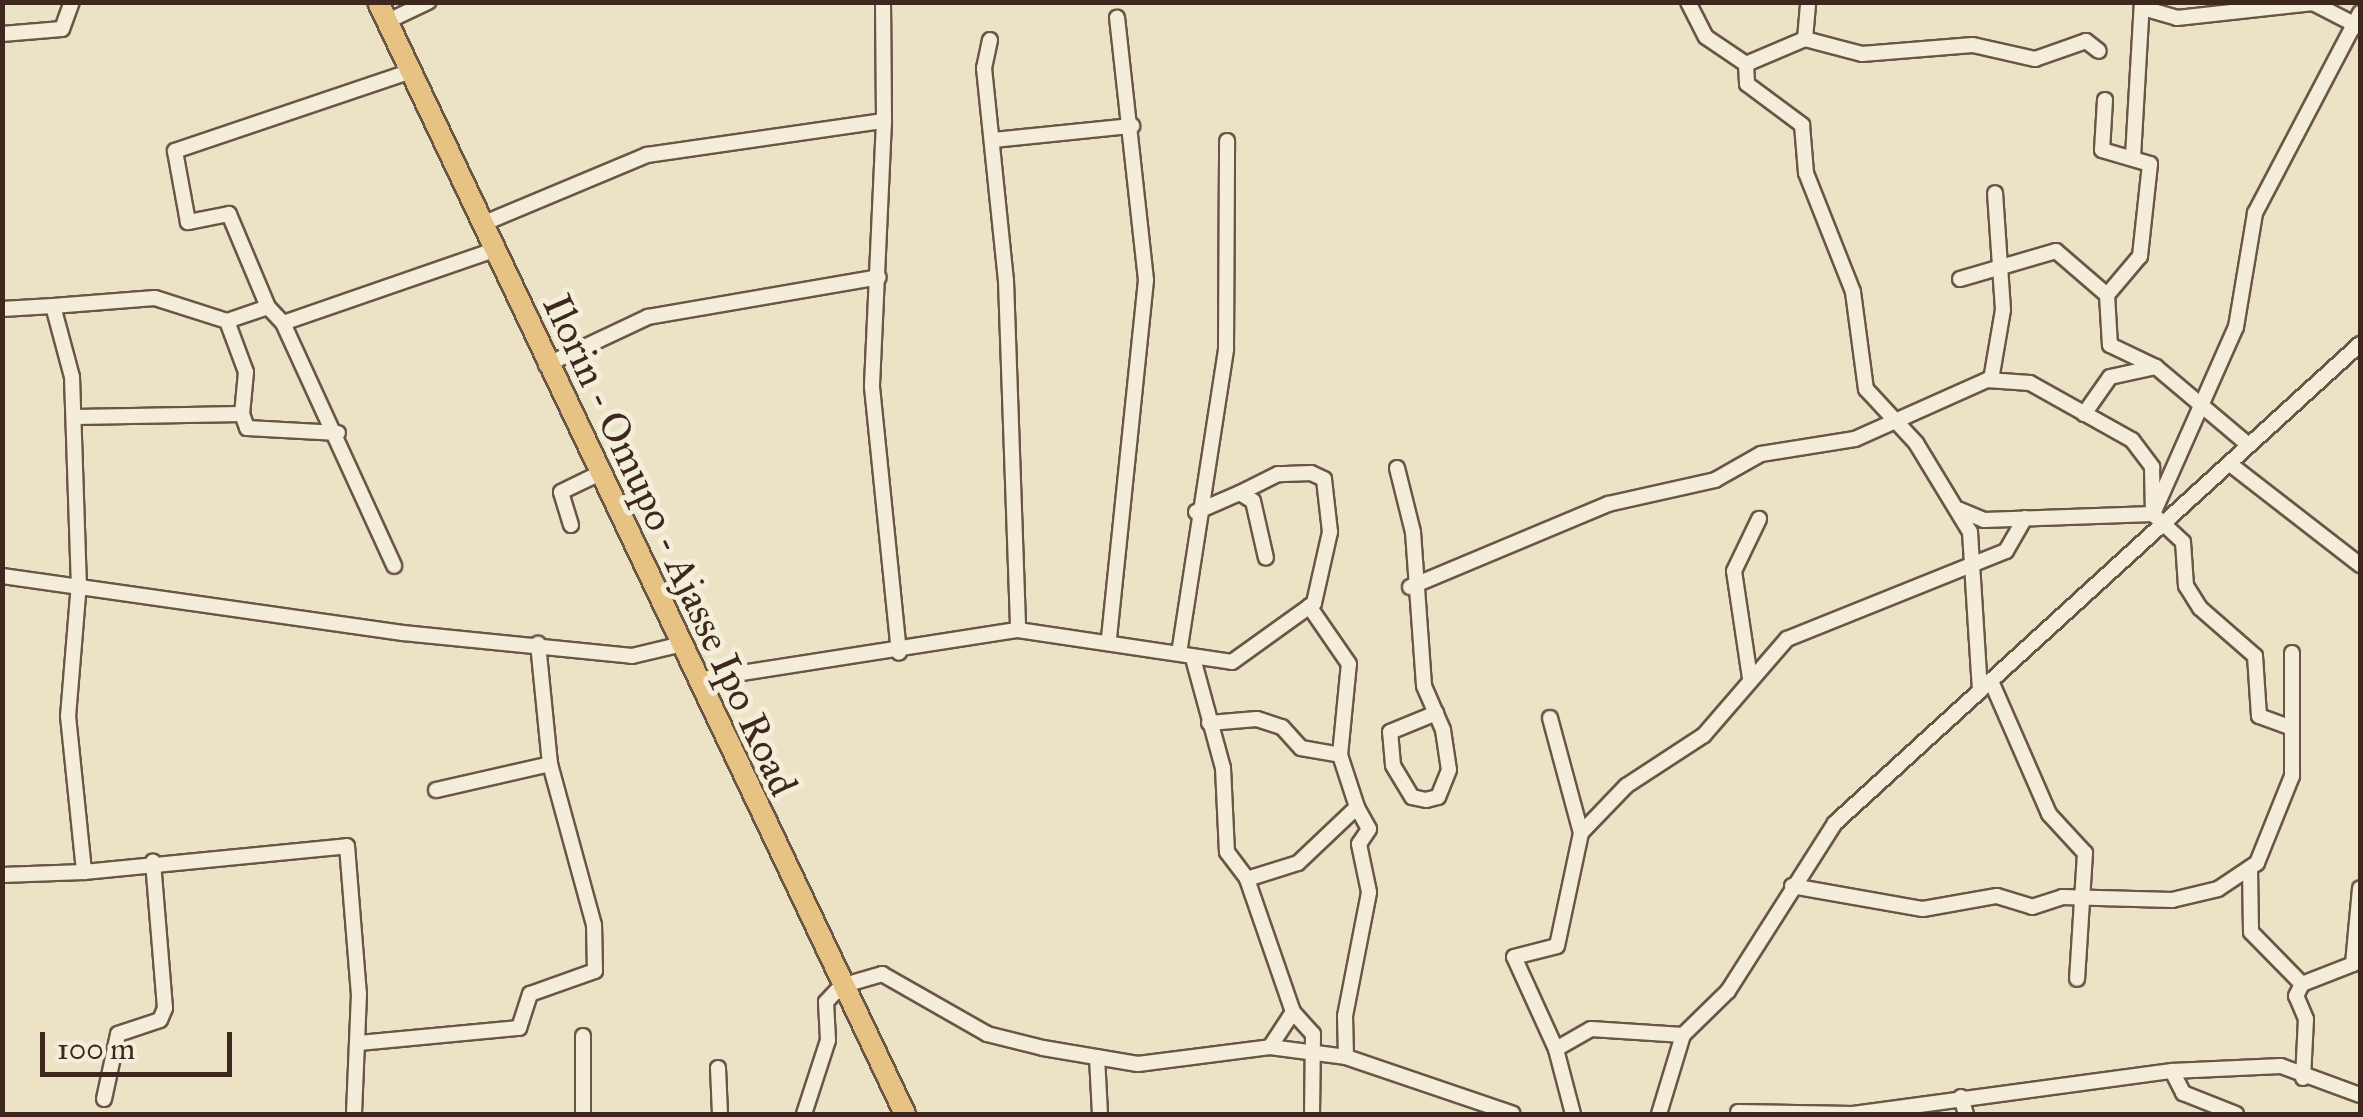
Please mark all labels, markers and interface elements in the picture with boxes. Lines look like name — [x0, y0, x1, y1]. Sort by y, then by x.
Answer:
street label: Ilorin - Omupo - Ajasse Ipo Road — [533, 287, 807, 803]
scale bar — [45, 1012, 238, 1074]
text: 100 m — [57, 1031, 135, 1067]

